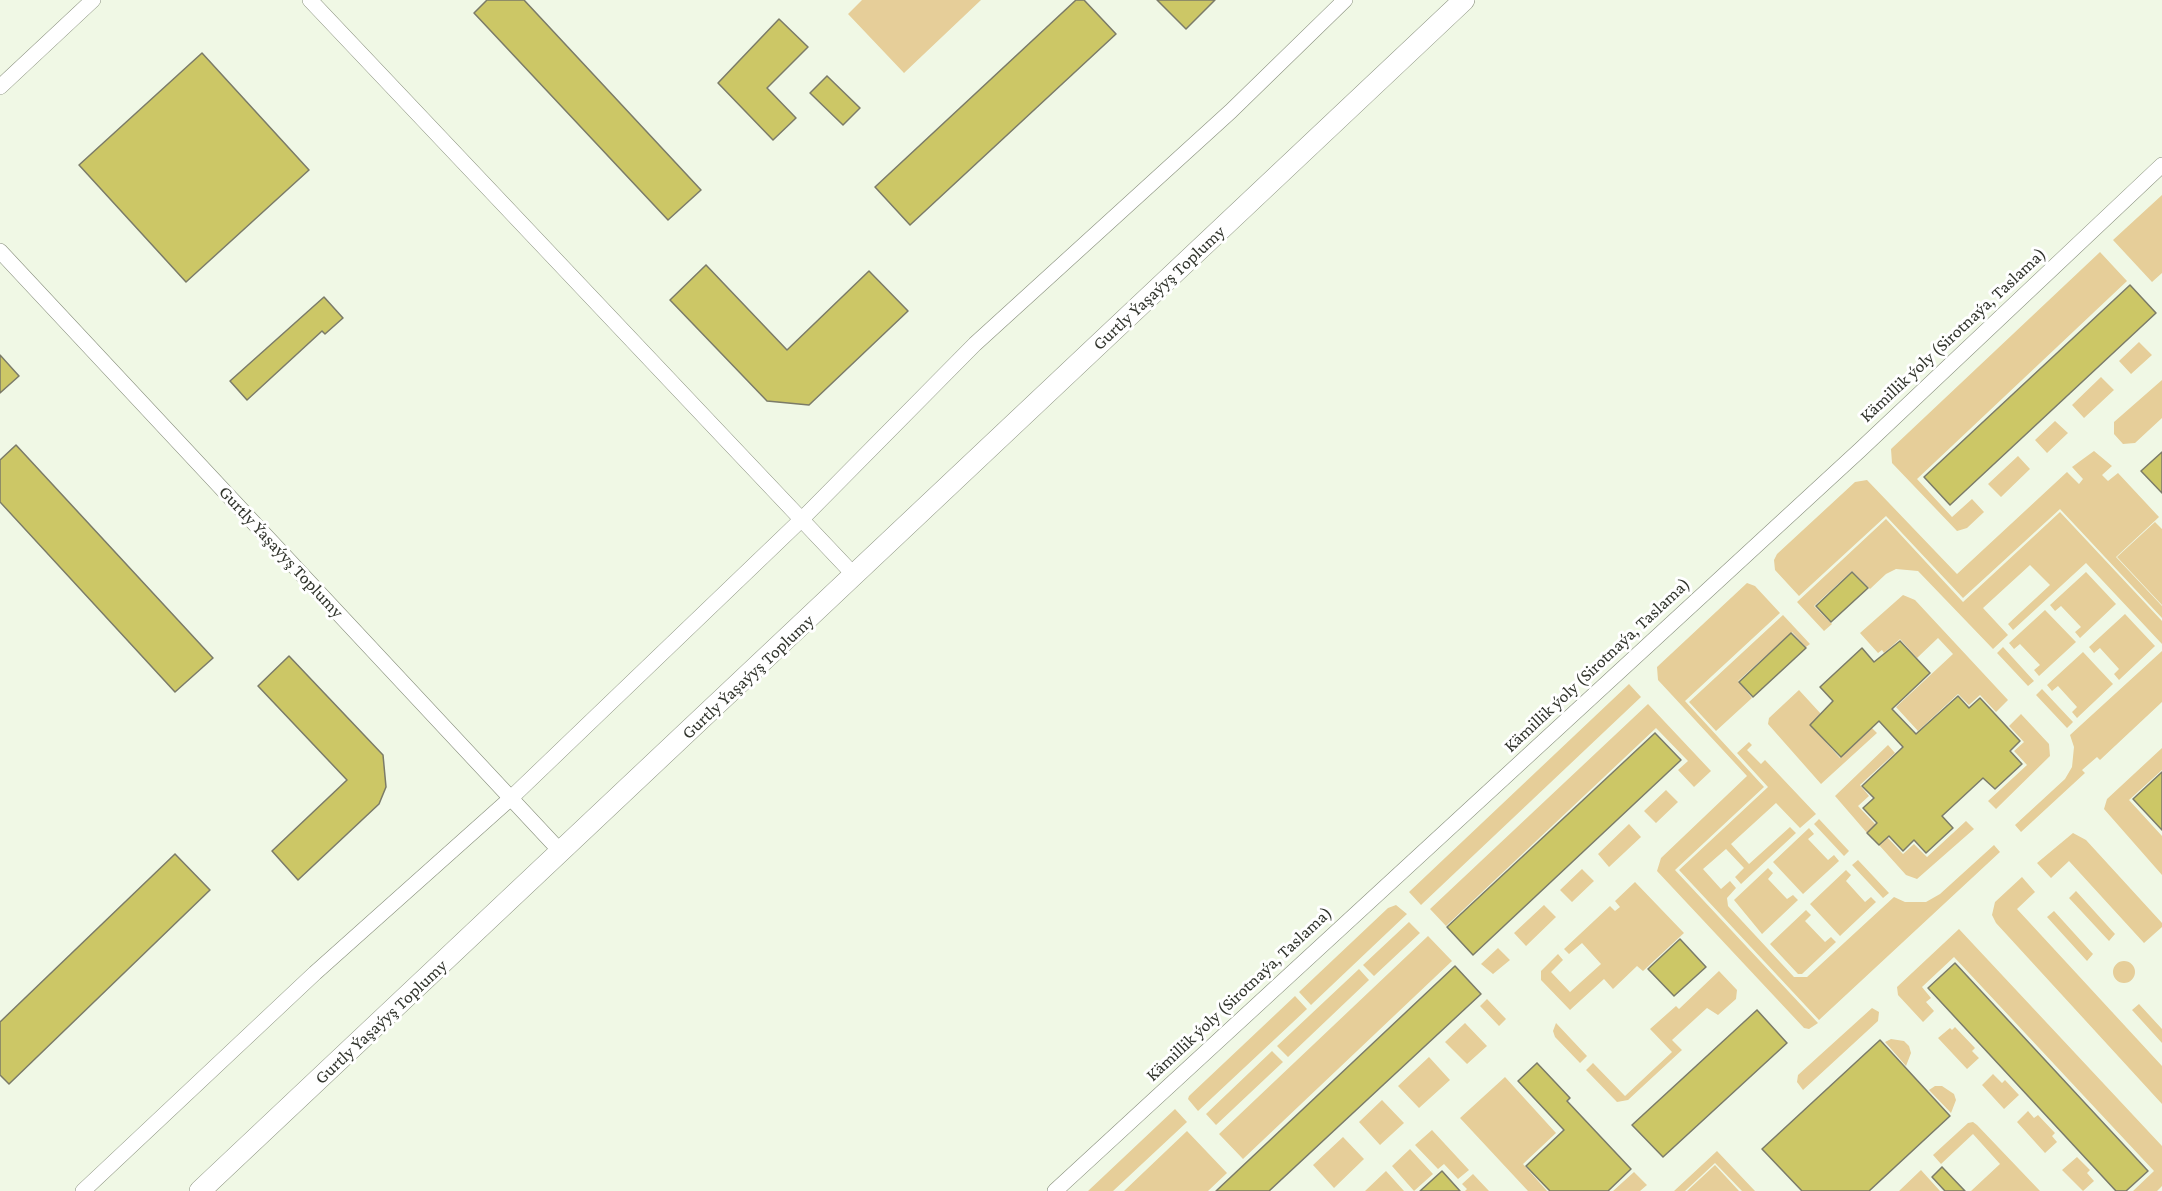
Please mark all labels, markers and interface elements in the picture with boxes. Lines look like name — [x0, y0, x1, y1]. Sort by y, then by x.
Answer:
street label: Gurtly Ýaşaýyş Toplumy — [1088, 221, 1230, 355]
street label: Kämillik ýoly (Sirotnaýa, Taslama) — [1856, 243, 2050, 427]
street label: Gurtly Ýaşaýyş Toplumy — [214, 481, 348, 623]
street label: Kämillik ýoly (Sirotnaýa, Taslama) — [1500, 573, 1694, 757]
street label: Gurtly Ýaşaýyş Toplumy — [677, 610, 819, 744]
street label: Kämillik ýoly (Sirotnaýa, Taslama) — [1142, 902, 1336, 1086]
street label: Gurtly Ýaşaýyş Toplumy — [310, 955, 452, 1089]

